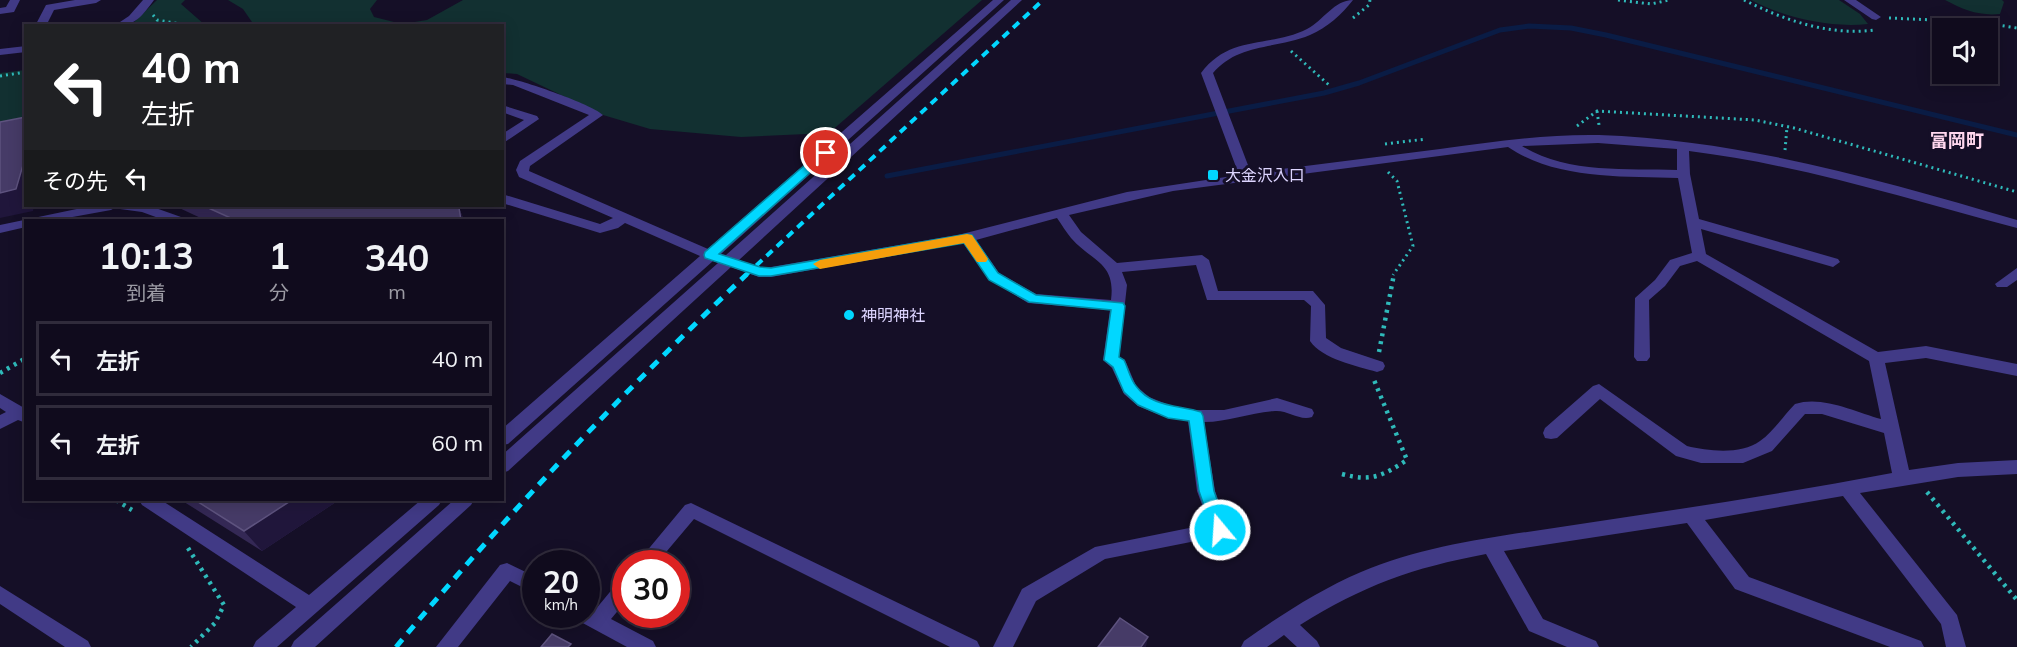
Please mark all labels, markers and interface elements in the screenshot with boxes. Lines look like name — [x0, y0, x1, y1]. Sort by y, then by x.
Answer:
map controls — [1932, 18, 1998, 84]
button: sound — [1932, 18, 1998, 84]
text: 40 m — [141, 41, 241, 94]
icon: left — [42, 48, 120, 126]
text: 左折 — [141, 97, 195, 131]
pin — [800, 127, 851, 178]
district label: 富岡町 — [1930, 129, 1984, 152]
icon: arrive — [809, 136, 842, 169]
icon: left — [120, 162, 153, 195]
place label: 大金沢入口 — [1225, 165, 1305, 185]
text: その先 — [42, 167, 108, 195]
marker: 大金沢入口 — [1206, 168, 1220, 182]
text: 10:13 — [99, 233, 194, 278]
text: 1 — [268, 233, 290, 278]
text: 340 — [365, 235, 429, 280]
text: m — [388, 279, 406, 304]
text: 到着 — [126, 280, 166, 305]
text: 分 — [269, 280, 289, 305]
place label: 神明神社 — [861, 305, 925, 325]
marker: 神明神社 — [842, 308, 856, 322]
icon: left — [45, 342, 78, 375]
text: 40 m — [432, 345, 483, 373]
text: 左折 — [96, 347, 140, 375]
icon: left — [45, 426, 78, 459]
text: 60 m — [432, 429, 483, 457]
text: 左折 — [96, 431, 140, 459]
position arrow — [1188, 498, 1252, 562]
speed limit sign: 30 — [612, 550, 690, 628]
text: 20 — [543, 563, 579, 601]
text: km/h — [544, 595, 578, 614]

